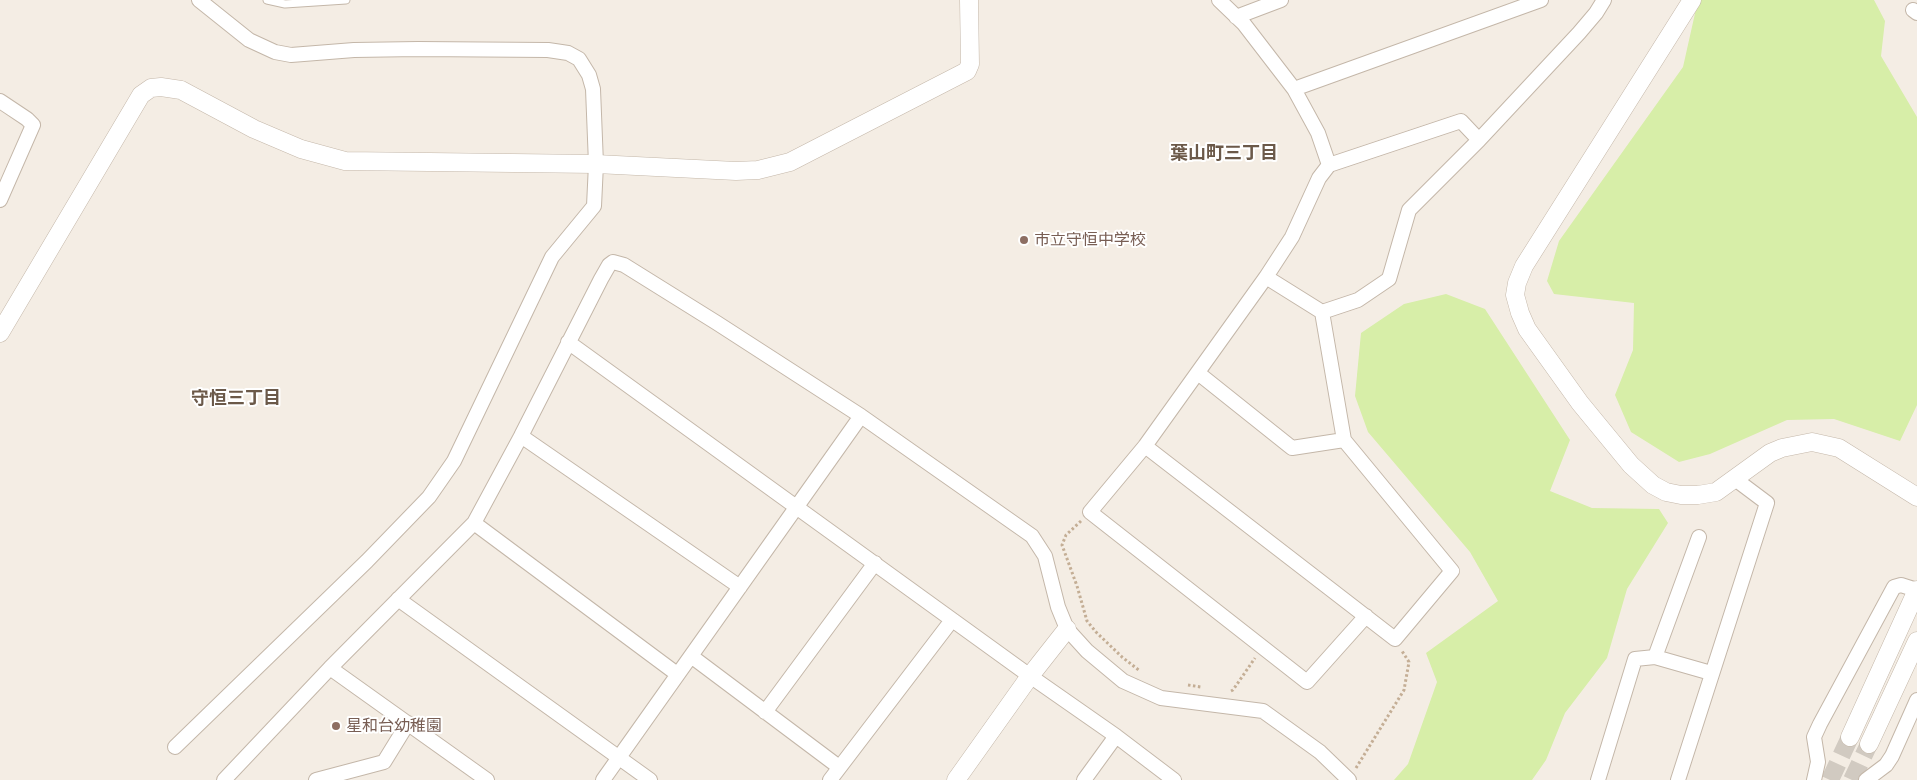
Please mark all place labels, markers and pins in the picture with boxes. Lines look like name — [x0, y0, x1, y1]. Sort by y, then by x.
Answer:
place label: 市立守恒中学校 — [1034, 230, 1146, 250]
marker: 市立守恒中学校 — [1018, 234, 1030, 246]
place label: 星和台幼稚園 — [346, 716, 442, 736]
marker: 星和台幼稚園 — [330, 720, 342, 732]

